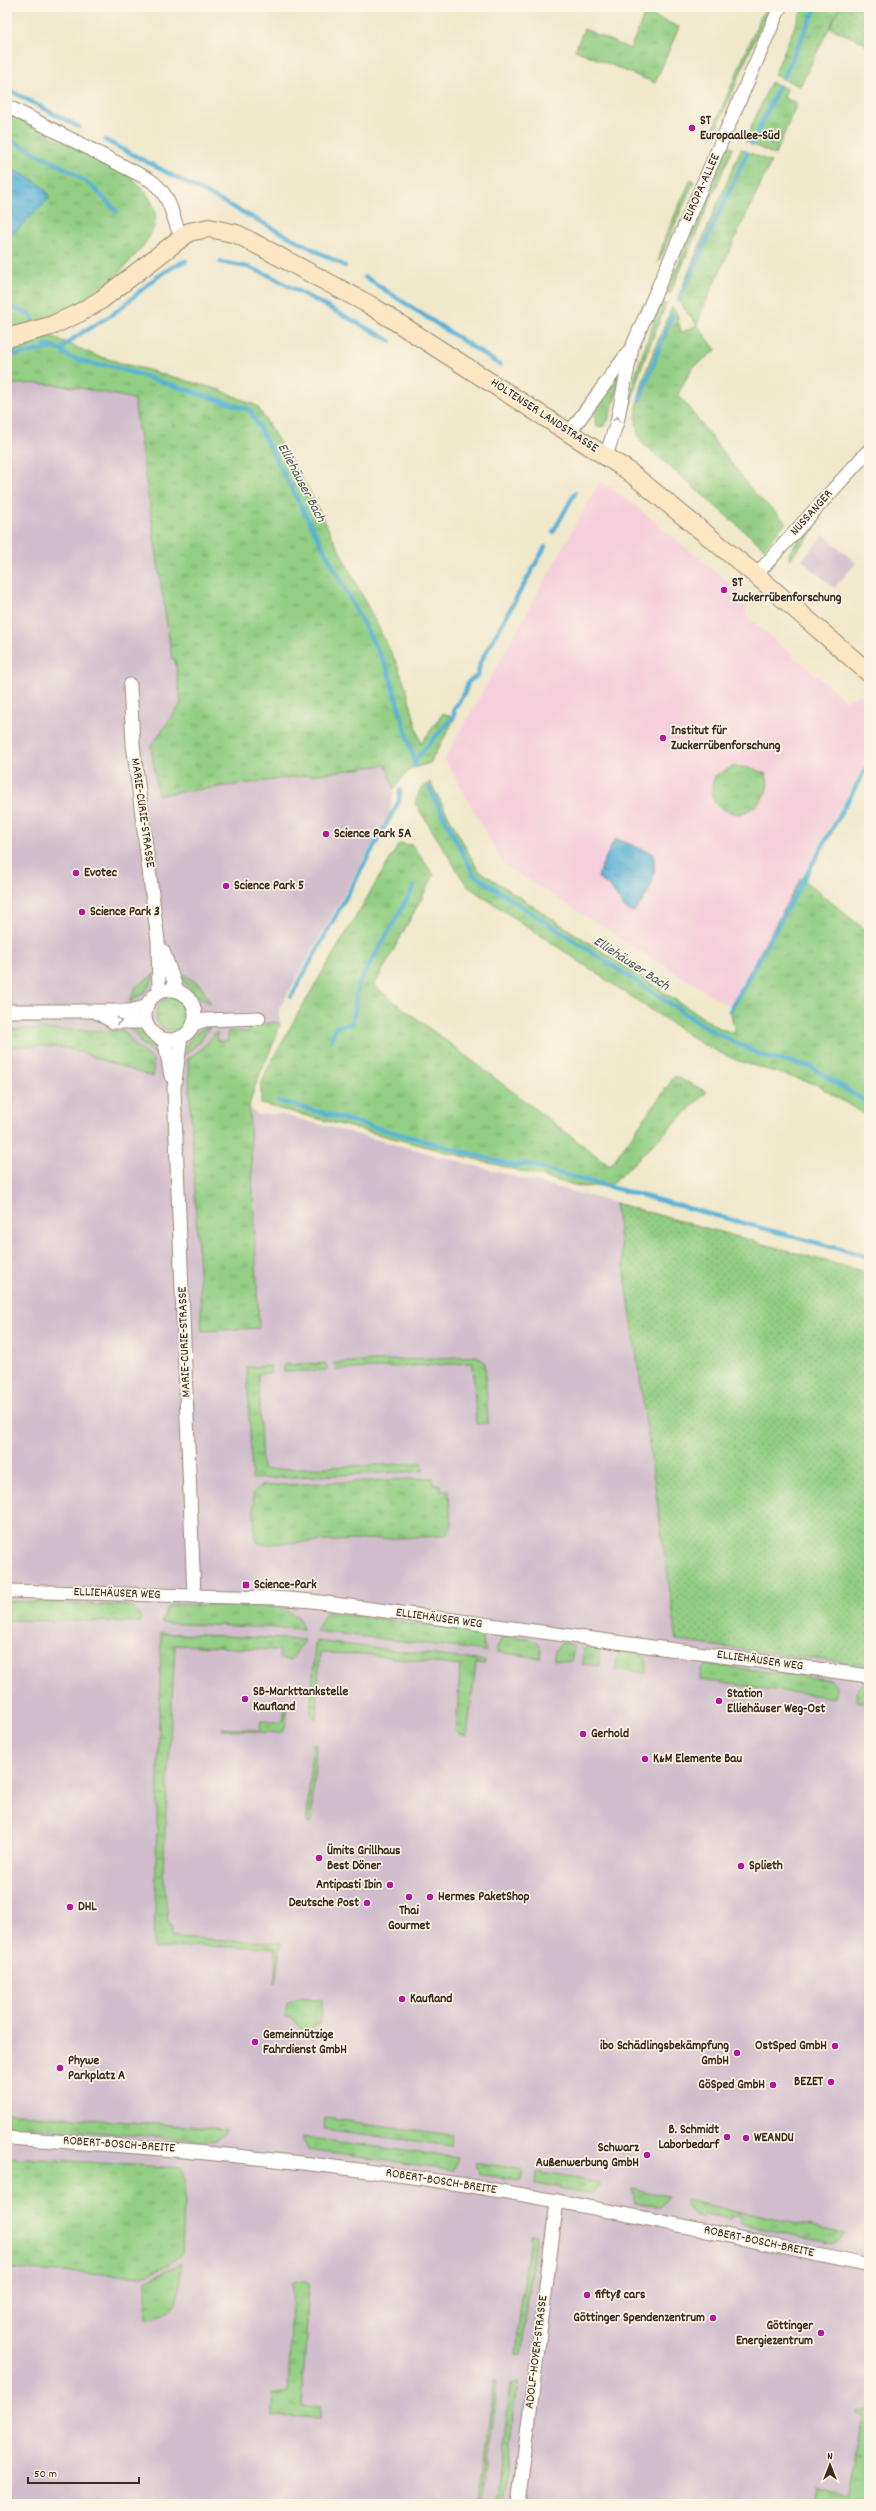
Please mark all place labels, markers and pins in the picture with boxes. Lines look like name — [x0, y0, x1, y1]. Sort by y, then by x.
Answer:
place label: ST Europaallee-Süd — [700, 112, 780, 146]
marker: ST Europaallee-Süd — [687, 123, 697, 133]
place label: ST Zuckerrübenforschung — [732, 574, 842, 608]
marker: ST Zuckerrübenforschung — [719, 585, 729, 595]
place label: Institut für Zuckerrübenforschung — [671, 722, 781, 756]
marker: Institut für Zuckerrübenforschung — [658, 733, 668, 743]
place label: Science Park 5A — [334, 825, 411, 844]
marker: Science Park 5A — [321, 829, 331, 839]
place label: Evotec — [84, 864, 117, 883]
marker: Evotec — [71, 868, 81, 878]
place label: Science Park 5 — [234, 877, 304, 896]
marker: Science Park 5 — [221, 881, 231, 891]
place label: Science Park 3 — [90, 903, 160, 922]
marker: Science Park 3 — [77, 907, 87, 917]
place label: Science-Park — [254, 1576, 317, 1595]
marker: Science-Park — [241, 1580, 251, 1590]
place label: SB-Markttankstelle Kaufland — [253, 1683, 348, 1717]
place label: Station Elliehäuser Weg-Ost — [727, 1685, 825, 1719]
marker: SB-Markttankstelle Kaufland — [240, 1694, 250, 1704]
marker: Station Elliehäuser Weg-Ost — [714, 1696, 724, 1706]
place label: Gerhold — [591, 1725, 629, 1744]
marker: Gerhold — [578, 1729, 588, 1739]
place label: K&M Elemente Bau — [653, 1750, 742, 1769]
marker: K&M Elemente Bau — [640, 1754, 650, 1764]
place label: Ümits Grillhaus Best Döner — [327, 1842, 401, 1876]
marker: Ümits Grillhaus Best Döner — [314, 1853, 324, 1863]
place label: Splieth — [749, 1857, 783, 1876]
marker: Splieth — [736, 1861, 746, 1871]
place label: Antipasti Ibin — [316, 1876, 382, 1895]
marker: Antipasti Ibin — [385, 1880, 395, 1890]
place label: Hermes PaketShop — [438, 1888, 530, 1907]
marker: Thai Gourmet — [404, 1892, 414, 1902]
marker: Hermes PaketShop — [425, 1892, 435, 1902]
place label: Deutsche Post — [289, 1894, 359, 1913]
place label: DHL — [78, 1898, 97, 1917]
marker: Deutsche Post — [362, 1898, 372, 1908]
marker: DHL — [65, 1902, 75, 1912]
place label: Thai Gourmet — [388, 1902, 430, 1936]
place label: Kaufland — [410, 1990, 452, 2009]
marker: Kaufland — [397, 1994, 407, 2004]
place label: Gemeinnützige Fahrdienst GmbH — [263, 2026, 347, 2060]
marker: Gemeinnützige Fahrdienst GmbH — [250, 2037, 260, 2047]
place label: ibo Schädlingsbekämpfung GmbH — [600, 2037, 729, 2071]
place label: OstSped GmbH — [755, 2037, 827, 2056]
marker: OstSped GmbH — [830, 2041, 840, 2051]
marker: ibo Schädlingsbekämpfung GmbH — [732, 2048, 742, 2058]
place label: Phywe Parkplatz A — [68, 2052, 125, 2086]
marker: Phywe Parkplatz A — [55, 2063, 65, 2073]
place label: BEZET — [794, 2073, 824, 2092]
place label: GöSped GmbH — [698, 2076, 765, 2095]
marker: BEZET — [826, 2077, 836, 2087]
marker: GöSped GmbH — [768, 2080, 778, 2090]
place label: B. Schmidt Laborbedarf — [658, 2121, 720, 2155]
place label: WEANDU — [754, 2129, 794, 2148]
marker: B. Schmidt Laborbedarf — [722, 2132, 732, 2142]
marker: WEANDU — [741, 2133, 751, 2143]
place label: Schwarz Außenwerbung GmbH — [536, 2139, 640, 2173]
marker: Schwarz Außenwerbung GmbH — [642, 2150, 652, 2160]
place label: fifty8 cars — [594, 2286, 646, 2305]
marker: fifty8 cars — [582, 2290, 592, 2300]
place label: Göttinger Spendenzentrum — [573, 2309, 705, 2328]
marker: Göttinger Spendenzentrum — [708, 2313, 718, 2323]
place label: Göttinger Energiezentrum — [736, 2317, 814, 2351]
marker: Göttinger Energiezentrum — [816, 2328, 826, 2338]

